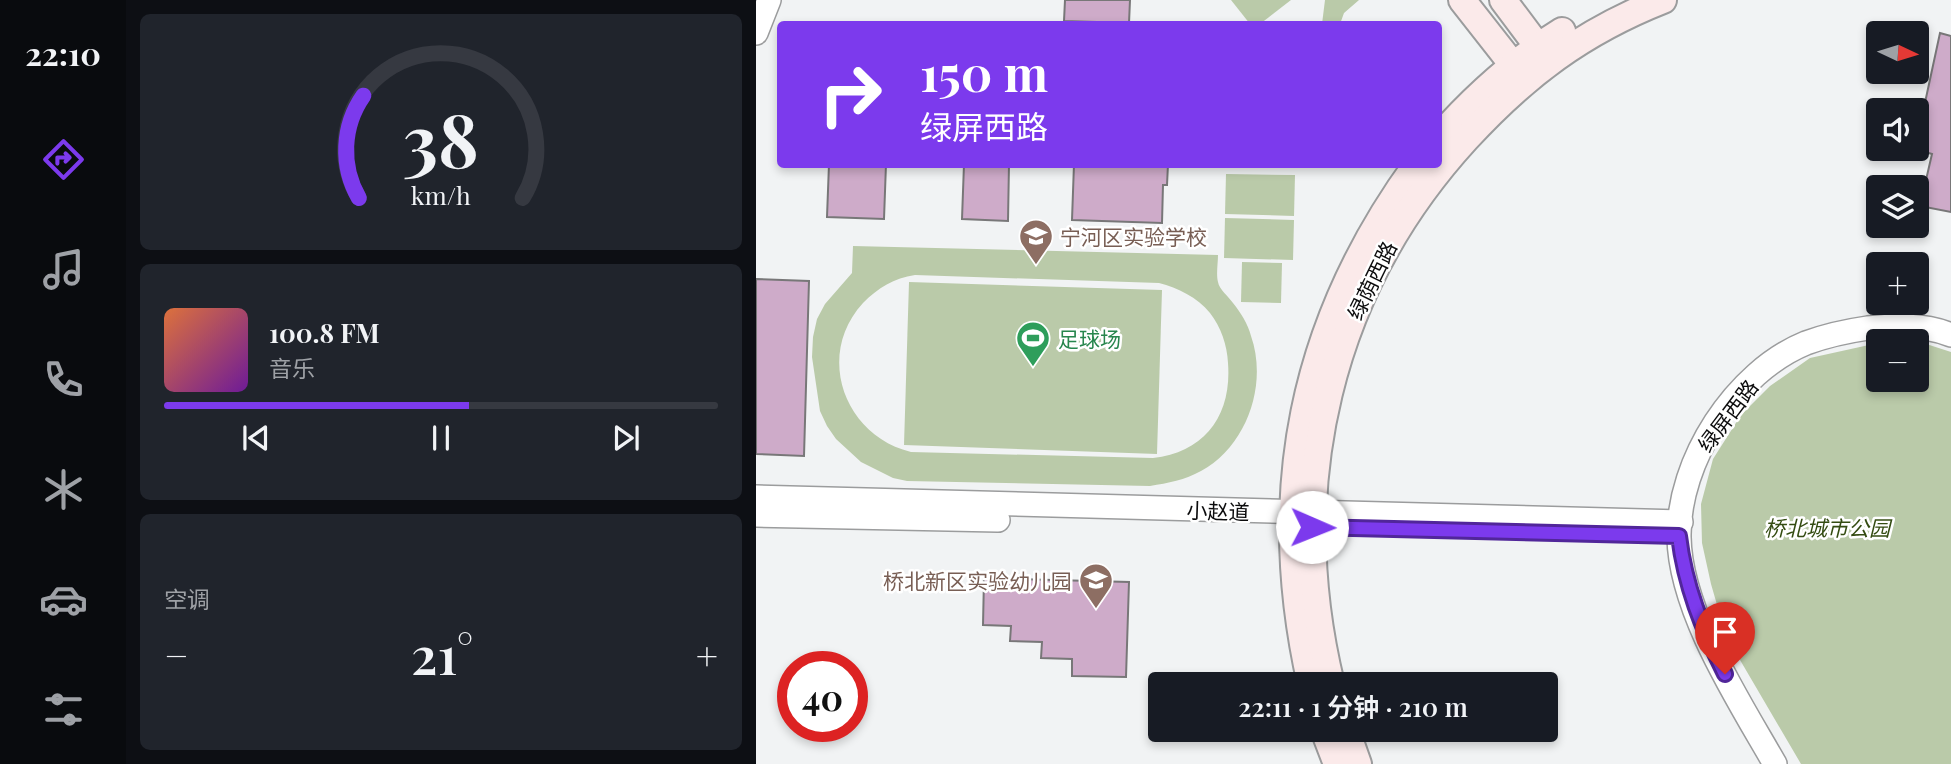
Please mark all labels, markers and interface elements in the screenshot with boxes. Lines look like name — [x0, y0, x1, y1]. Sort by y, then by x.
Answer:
north arrow — [1866, 21, 1928, 84]
map controls — [1866, 21, 1929, 392]
text: 22:10 — [25, 31, 101, 74]
text: 150 m — [920, 39, 1048, 104]
icon: right — [805, 49, 896, 140]
text: 38 — [403, 89, 479, 186]
button: sound — [1866, 98, 1929, 161]
text: 绿屏西路 — [920, 104, 1048, 147]
icon: directions — [39, 135, 88, 184]
button: layers — [1866, 175, 1929, 238]
text: km/h — [411, 178, 471, 211]
school or university icon: 宁河区实验学校 — [1017, 217, 1055, 266]
place label: 宁河区实验学校 — [1060, 222, 1207, 250]
street label: 绿荫西路 — [1340, 236, 1402, 324]
icon: music — [39, 245, 88, 294]
button: + — [1866, 252, 1929, 315]
text: 100.8 FM — [269, 315, 380, 350]
sports icon: 足球场 — [1014, 319, 1052, 368]
place label: 足球场 — [1058, 324, 1121, 352]
button: − — [1866, 329, 1929, 392]
text: 音乐 — [269, 352, 315, 383]
icon: phone — [39, 355, 88, 404]
street label: 绿屏西路 — [1691, 373, 1763, 457]
icon: previous — [237, 419, 275, 457]
icon: pause — [422, 419, 460, 457]
icon: next — [607, 419, 645, 457]
icon: climate — [39, 465, 88, 514]
position arrow — [1275, 490, 1349, 564]
street label: 小赵道 — [1186, 495, 1250, 525]
park label: 桥北城市公园 — [1764, 513, 1893, 541]
school or university icon: 桥北新区实验幼儿园 — [1077, 561, 1115, 610]
place label: 桥北新区实验幼儿园 — [883, 566, 1072, 594]
icon: car — [39, 575, 88, 624]
text: 空调 — [164, 583, 210, 614]
pin — [1695, 602, 1755, 674]
icon: arrive — [1706, 613, 1744, 651]
text: 21° — [411, 619, 473, 688]
text: − — [164, 629, 189, 680]
text: + — [696, 629, 718, 680]
speed limit sign: 40 — [777, 651, 868, 742]
icon: filters — [39, 685, 88, 734]
text: 22:11 · 1 分钟 · 210 m — [1238, 689, 1468, 724]

